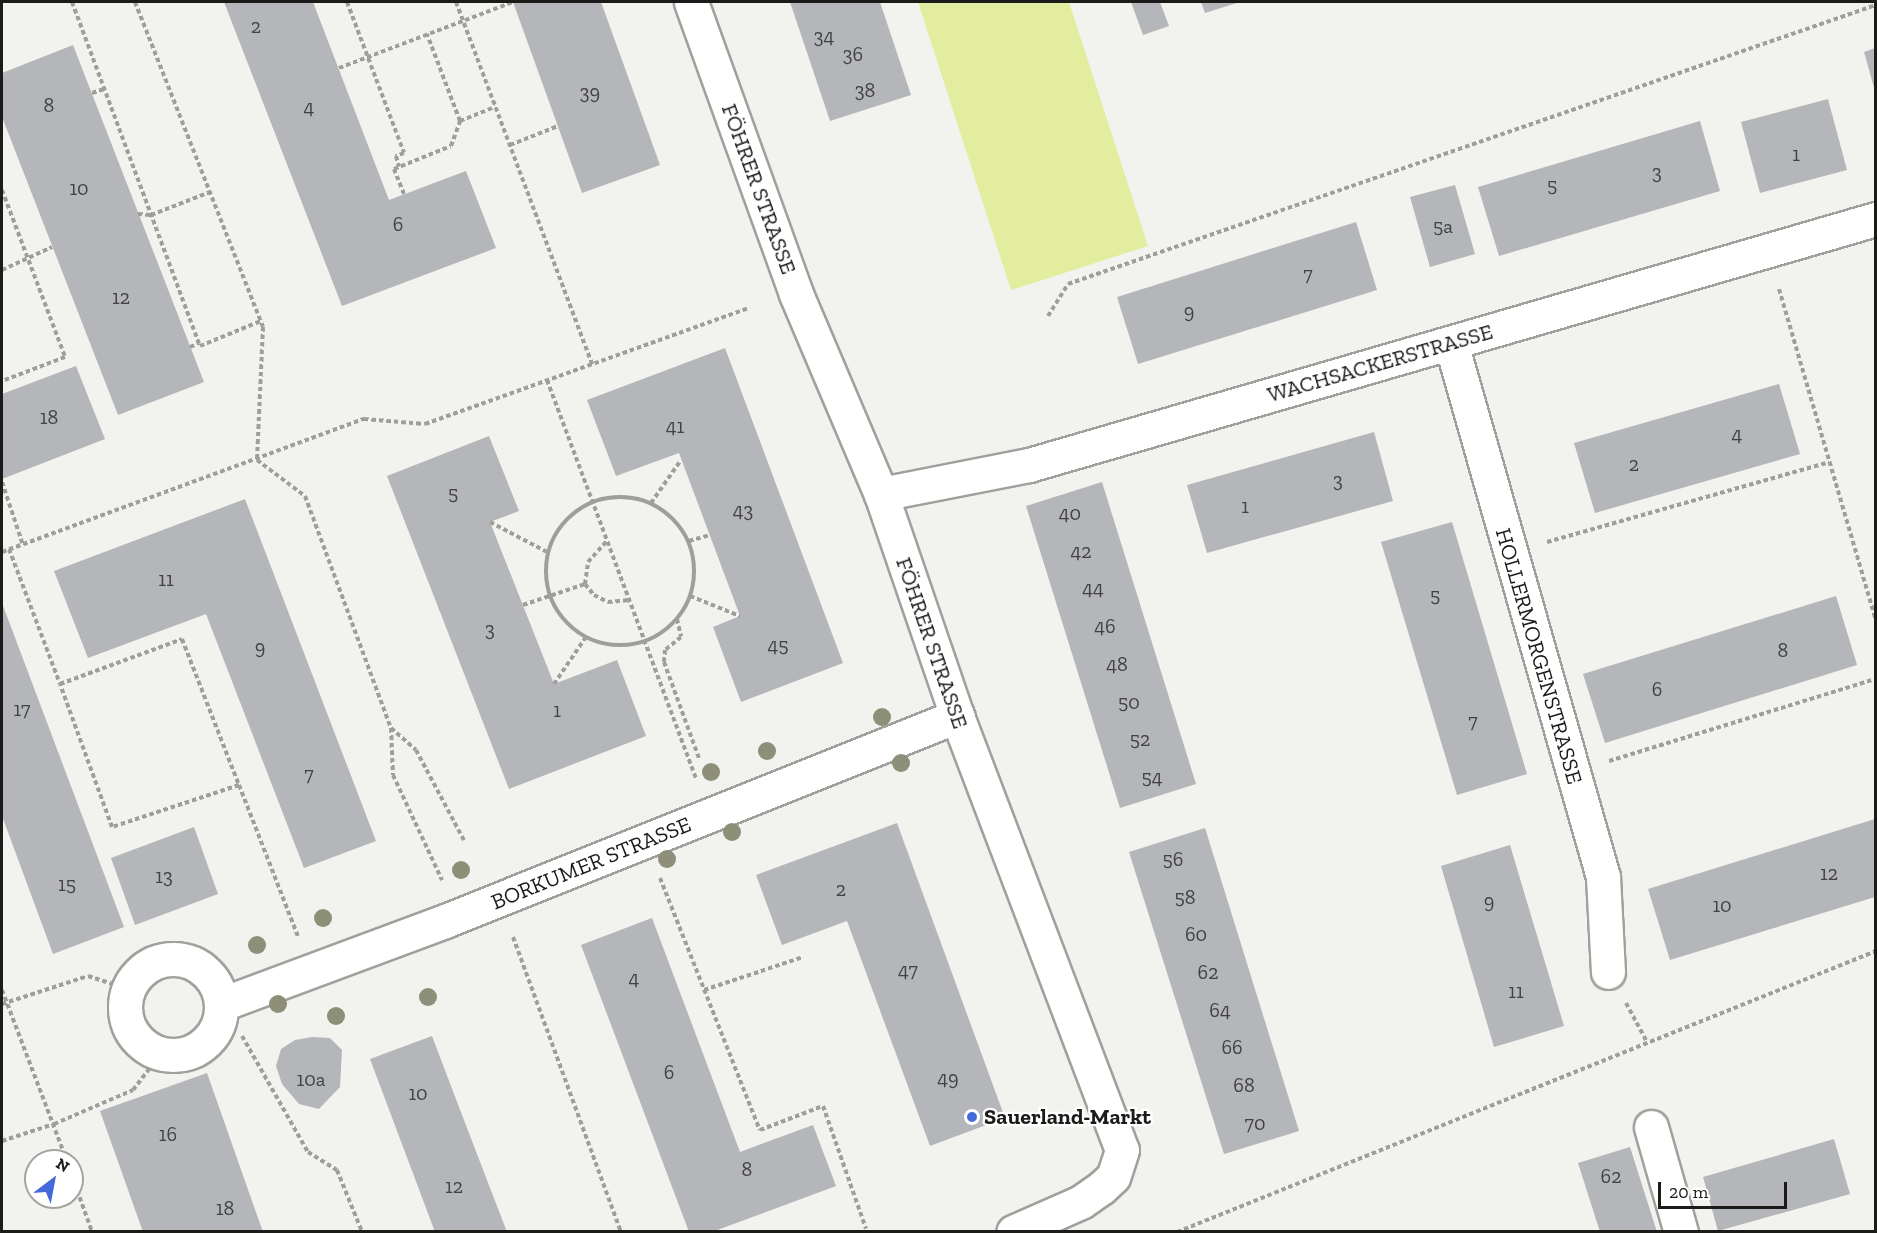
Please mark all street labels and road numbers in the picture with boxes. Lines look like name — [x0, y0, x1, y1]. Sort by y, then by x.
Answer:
street label: FÖHRER STRASSE — [716, 100, 802, 278]
street label: WACHSACKERSTRASSE — [1264, 318, 1496, 408]
street label: HOLLERMORGENSTRASSE — [1490, 525, 1588, 787]
street label: FÖHRER STRASSE — [890, 554, 974, 732]
street label: BORKUMER STRASSE — [487, 811, 695, 915]

